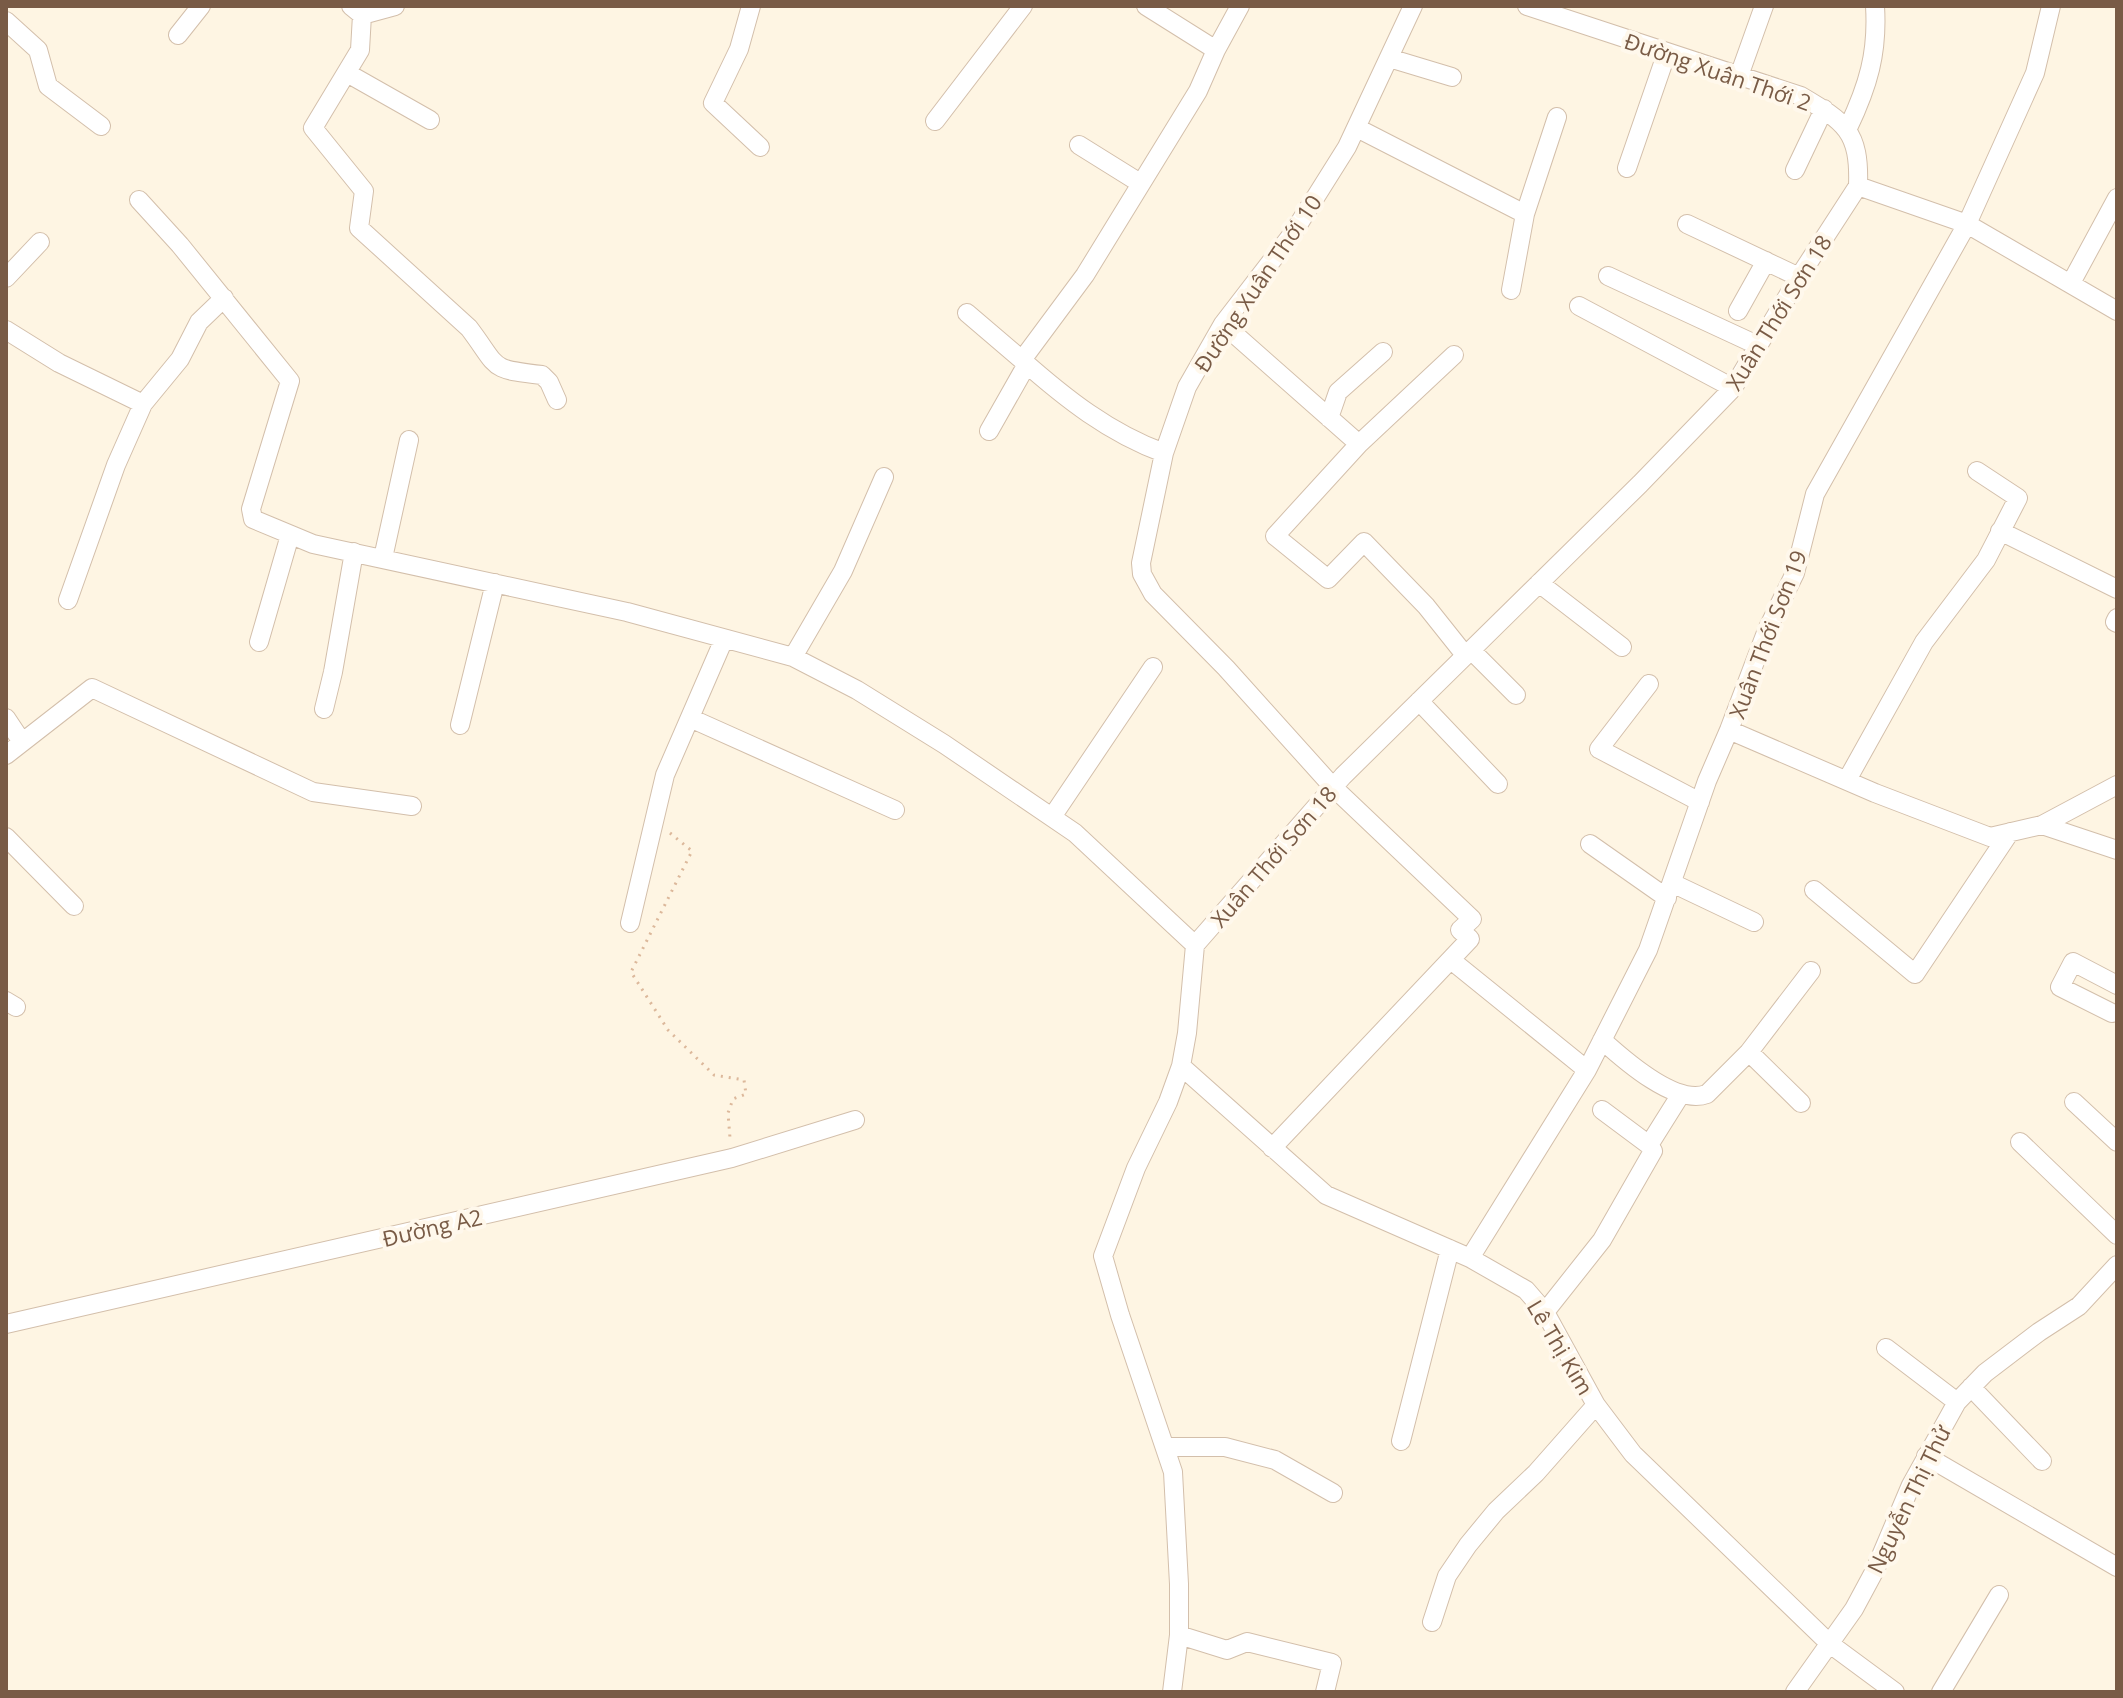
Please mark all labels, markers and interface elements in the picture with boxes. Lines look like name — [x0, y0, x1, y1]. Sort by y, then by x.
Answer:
street label: Đường Xuân Thới 2 — [1621, 25, 1815, 117]
street label: Đường Xuân Thới 10 — [1186, 188, 1328, 378]
street label: Xuân Thới Sơn 18 — [1718, 229, 1838, 395]
street label: Xuân Thới Sơn 19 — [1721, 546, 1813, 722]
street label: Xuân Thới Sơn 18 — [1203, 779, 1343, 933]
street label: Đường A2 — [379, 1201, 485, 1253]
street label: Lê Thị Kim — [1521, 1294, 1601, 1400]
street label: Nguyễn Thị Thử — [1859, 1419, 1958, 1578]

